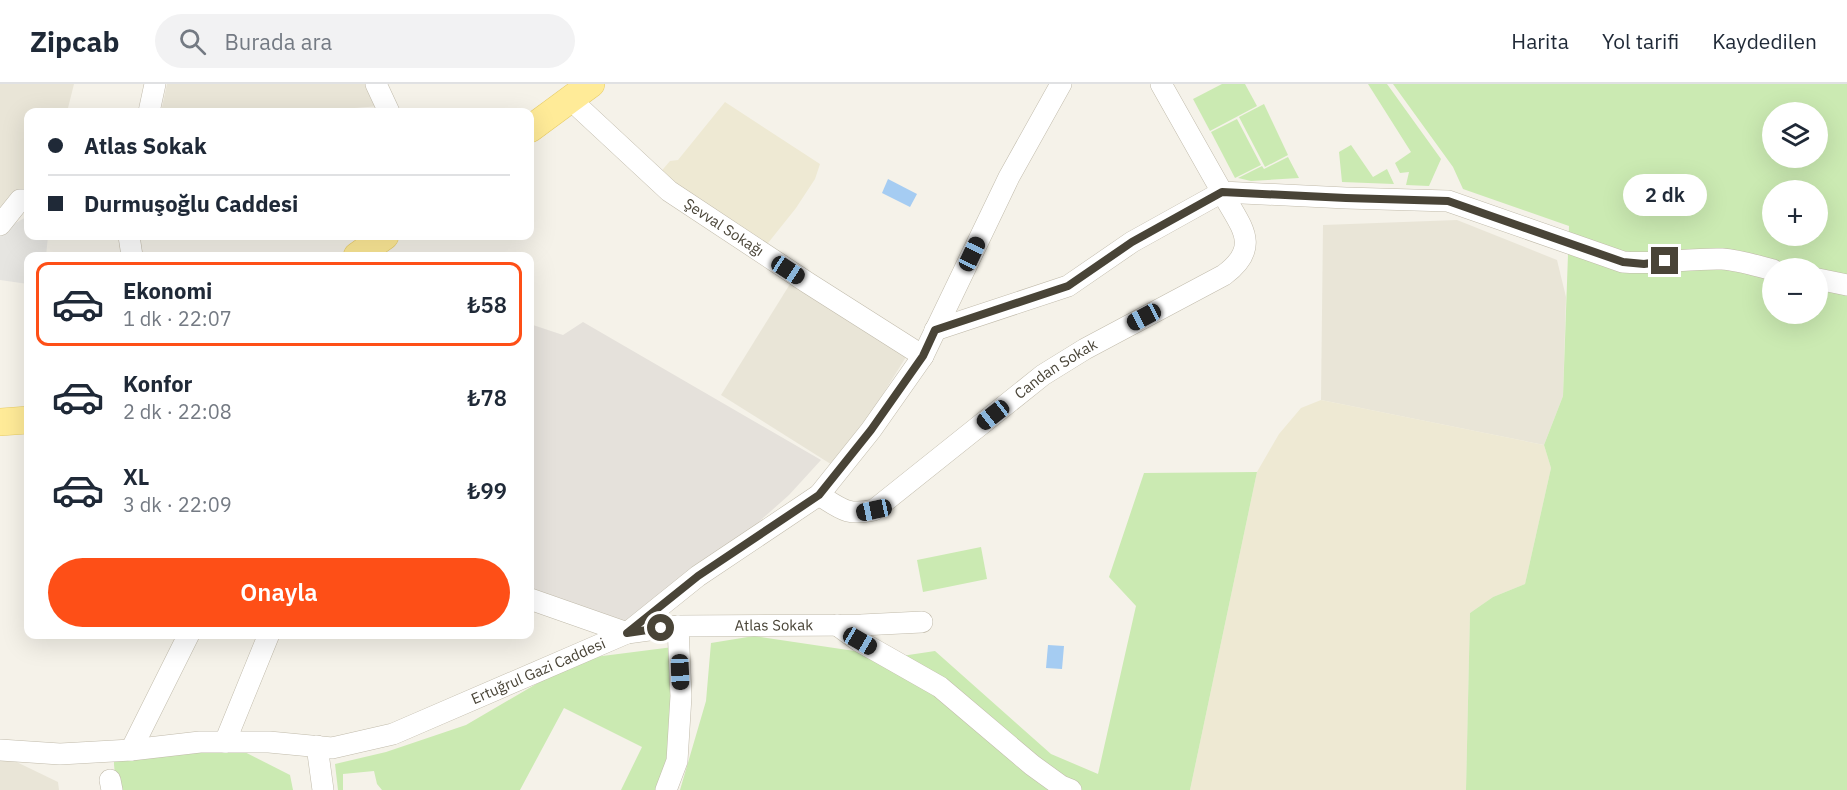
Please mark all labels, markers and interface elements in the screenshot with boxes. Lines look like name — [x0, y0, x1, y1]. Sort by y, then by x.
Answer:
search box — [155, 14, 575, 68]
text: Zipcab — [30, 23, 119, 60]
icon: search — [176, 25, 209, 58]
text: Burada ara — [224, 27, 332, 56]
text: Harita — [1511, 27, 1569, 55]
text: Yol tarifi — [1602, 27, 1679, 55]
text: Kaydedilen — [1712, 27, 1817, 55]
map controls — [1762, 102, 1828, 324]
button: layers — [1762, 102, 1828, 168]
text: Atlas Sokak — [84, 131, 207, 160]
callout: 2 dk — [1623, 174, 1707, 216]
button: + — [1762, 180, 1828, 246]
text: 2 dk — [1645, 181, 1685, 208]
text: Durmuşoğlu Caddesi — [84, 189, 298, 218]
street label: Şevval Sokağı — [681, 194, 768, 260]
car — [956, 234, 988, 274]
route end — [1651, 247, 1678, 274]
car — [768, 253, 808, 287]
button: − — [1762, 258, 1828, 324]
text: Ekonomi — [123, 276, 212, 305]
icon: car — [51, 277, 105, 331]
text: ₺58 — [467, 290, 507, 319]
car — [1124, 301, 1164, 333]
text: 1 dk · 22:07 — [123, 305, 232, 332]
street label: Candan Sokak — [1011, 334, 1100, 403]
text: Konfor — [123, 369, 192, 398]
icon: car — [51, 370, 105, 424]
text: ₺78 — [467, 383, 507, 412]
car — [973, 397, 1013, 433]
text: 2 dk · 22:08 — [123, 398, 232, 425]
text: XL — [123, 462, 149, 491]
icon: car — [51, 463, 105, 517]
text: ₺99 — [467, 476, 507, 505]
text: 3 dk · 22:09 — [123, 491, 232, 518]
car — [855, 497, 893, 523]
button: Onayla — [48, 558, 510, 627]
route start — [647, 614, 674, 641]
street label: Atlas Sokak — [734, 615, 813, 635]
car — [840, 624, 880, 658]
street label: Ertuğrul Gazi Caddesi — [468, 633, 608, 708]
car — [670, 654, 690, 690]

